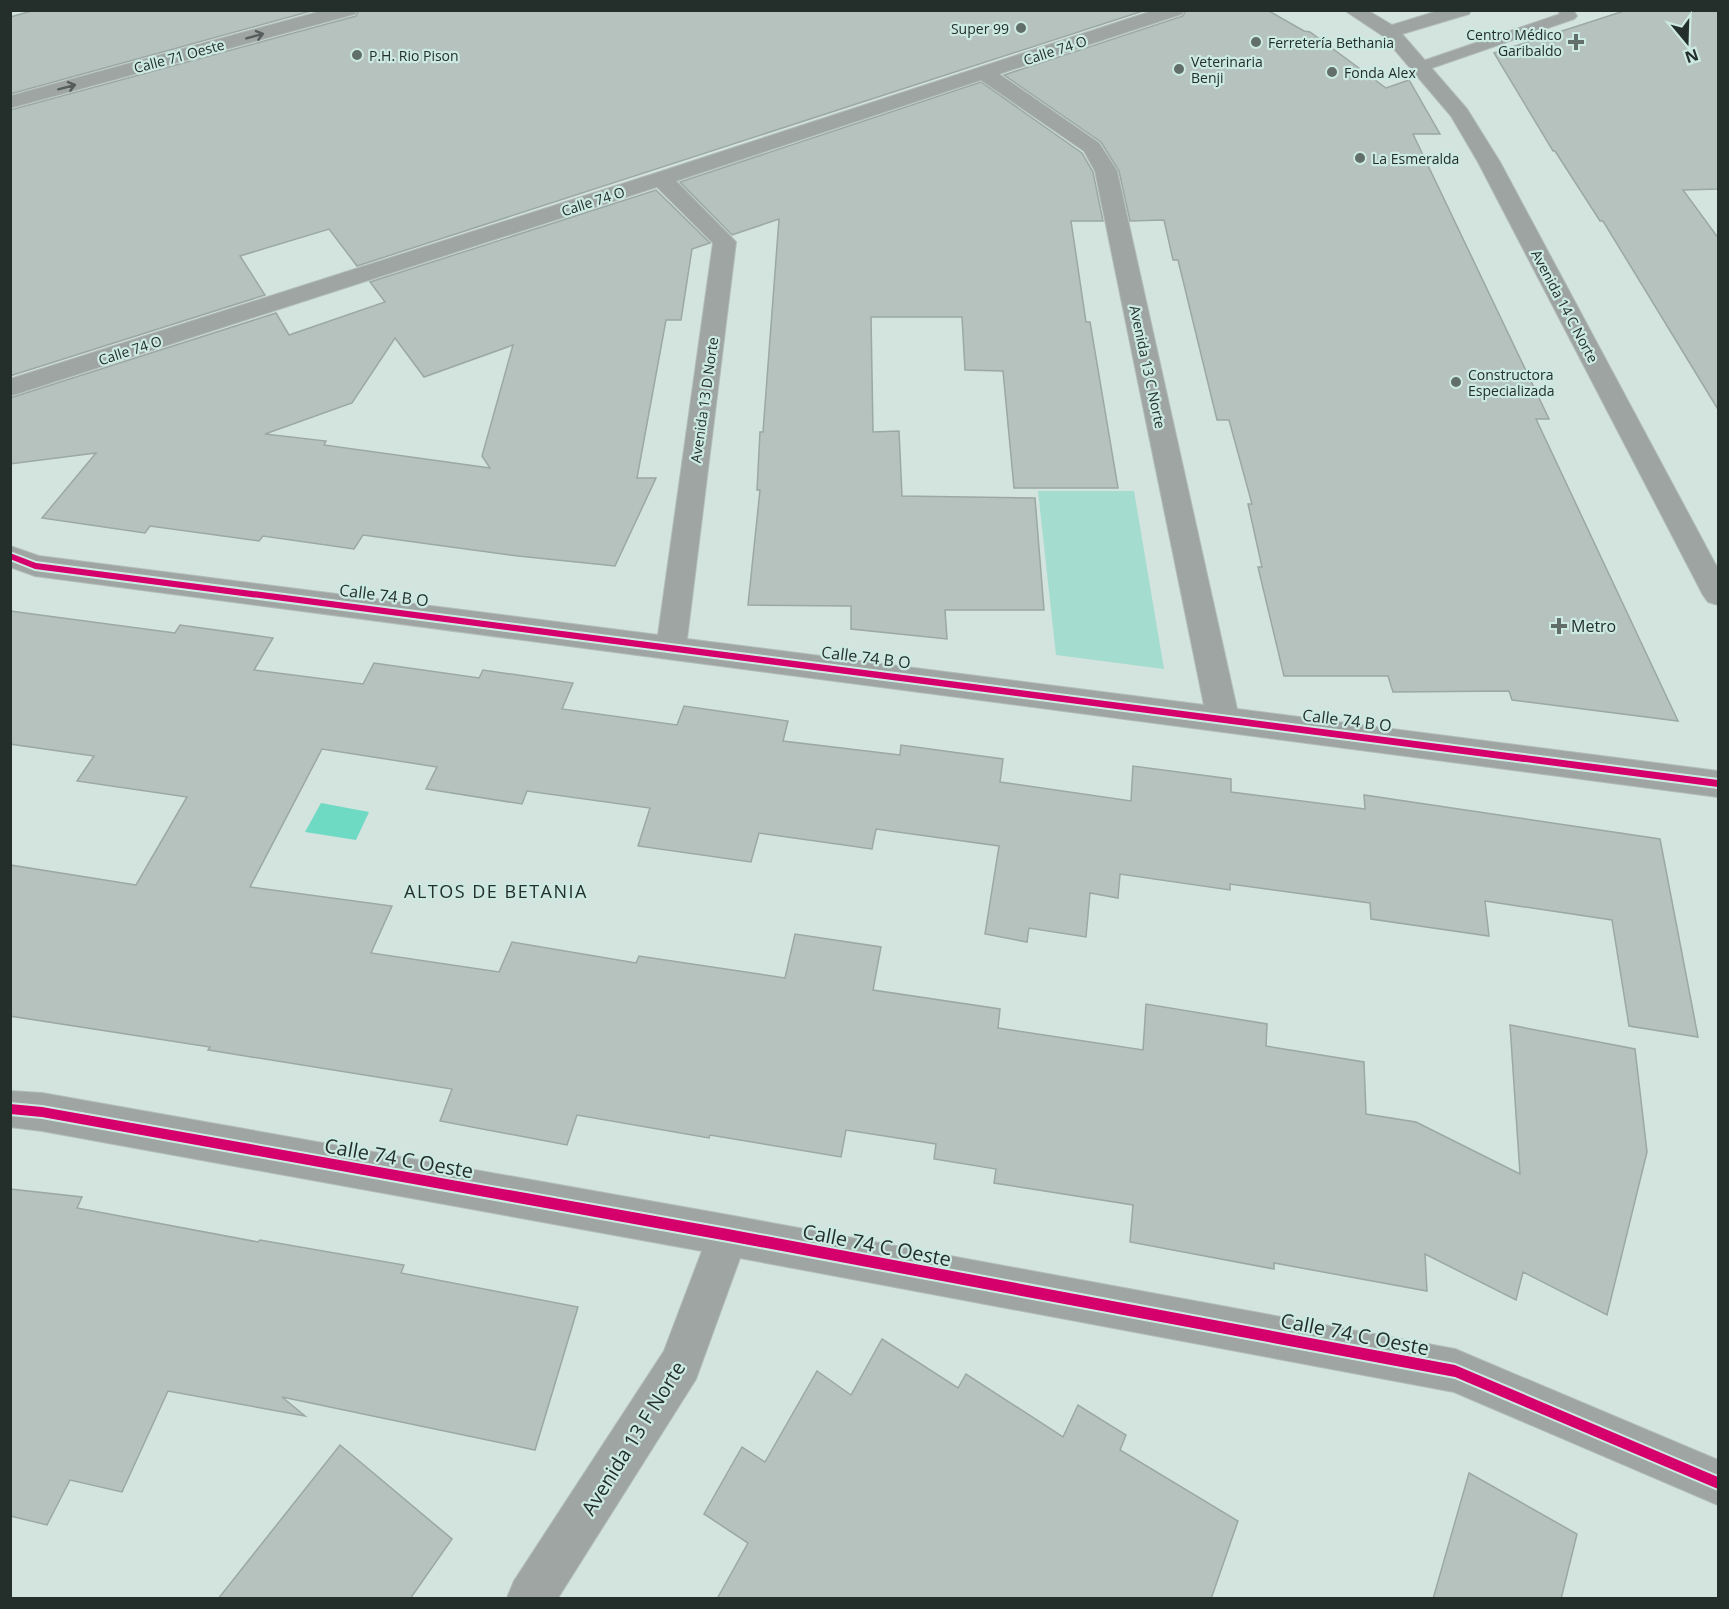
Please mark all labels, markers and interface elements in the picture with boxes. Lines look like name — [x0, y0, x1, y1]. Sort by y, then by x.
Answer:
north arrow — [1657, 12, 1717, 72]
place label: Super 99 — [951, 19, 1009, 38]
marker: Super 99 — [1014, 21, 1028, 35]
place label: Centro Médico Garibaldo — [1466, 25, 1562, 60]
one-way arrow — [245, 29, 264, 41]
street label: Calle 74 O — [1021, 31, 1089, 69]
place label: Ferretería Bethania — [1268, 33, 1394, 52]
marker: Centro Médico Garibaldo — [1567, 33, 1585, 51]
street label: Calle 71 Oeste — [132, 35, 227, 77]
marker: Ferretería Bethania — [1249, 35, 1263, 49]
text: N — [1682, 44, 1702, 69]
place label: P.H. Rio Pison — [369, 46, 459, 65]
marker: P.H. Rio Pison — [350, 48, 364, 62]
place label: Veterinaria Benji — [1191, 52, 1263, 87]
marker: Veterinaria Benji — [1172, 62, 1186, 76]
place label: Fonda Alex — [1344, 63, 1416, 82]
marker: Fonda Alex — [1325, 65, 1339, 79]
one-way arrow — [57, 80, 76, 92]
place label: La Esmeralda — [1372, 149, 1459, 168]
marker: La Esmeralda — [1353, 151, 1367, 165]
street label: Calle 74 O — [559, 182, 627, 220]
street label: Avenida 14 C Norte — [1527, 246, 1603, 366]
street label: Avenida 13 C Norte — [1126, 304, 1170, 430]
street label: Calle 74 O — [96, 331, 164, 369]
street label: Avenida 13 D Norte — [686, 336, 722, 464]
place label: Constructora Especializada — [1468, 365, 1555, 400]
marker: Constructora Especializada — [1449, 375, 1463, 389]
street label: Calle 74 B O — [338, 579, 430, 611]
place label: Metro — [1571, 615, 1616, 637]
marker: Metro — [1552, 619, 1566, 633]
street label: Calle 74 B O — [820, 641, 912, 673]
street label: Calle 74 B O — [1301, 704, 1393, 736]
district label: ALTOS DE BETANIA — [404, 879, 588, 903]
street label: Calle 74 C Oeste — [322, 1132, 476, 1184]
street label: Calle 74 C Oeste — [800, 1217, 954, 1273]
street label: Calle 74 C Oeste — [1278, 1306, 1432, 1362]
street label: Avenida 13 F Norte — [575, 1356, 691, 1520]

